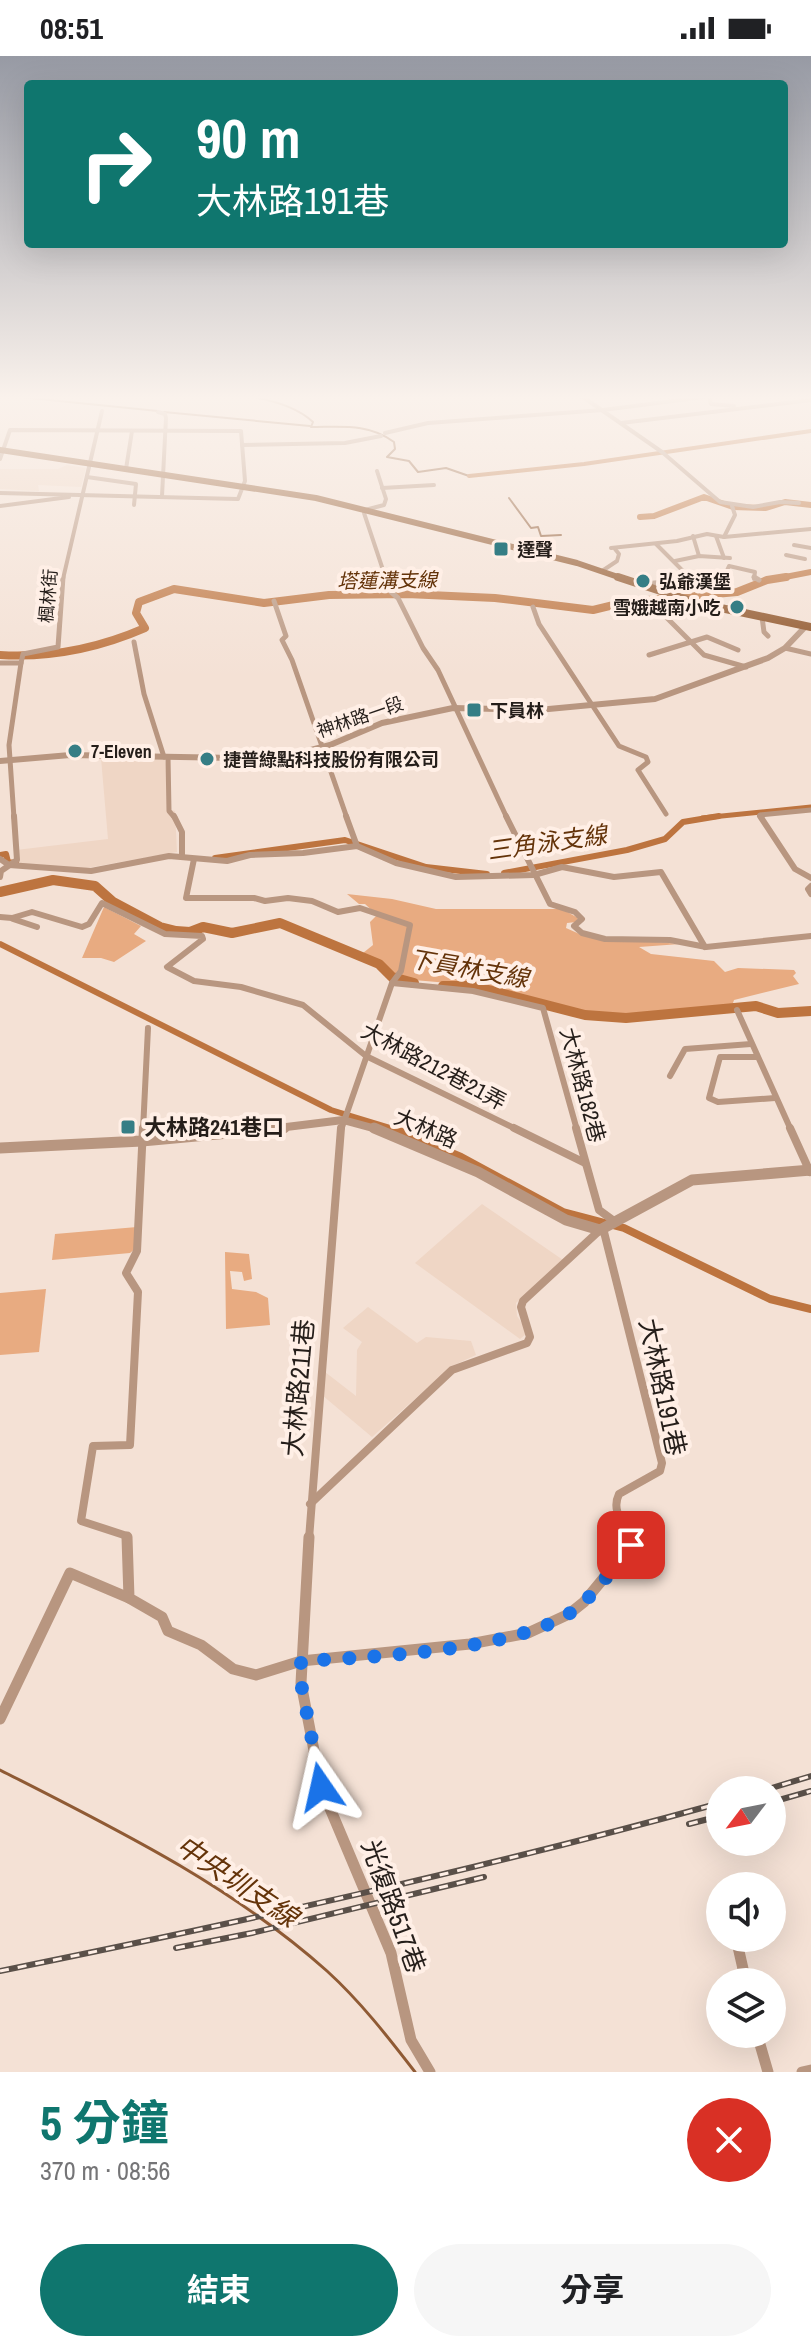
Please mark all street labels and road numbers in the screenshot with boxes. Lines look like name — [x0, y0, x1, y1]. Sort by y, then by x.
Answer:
street label: 楓林街 — [33, 568, 63, 624]
street label: 神林路一段 — [313, 691, 407, 743]
street label: 大林路212巷21弄 — [356, 1015, 512, 1117]
street label: 大林路182巷 — [553, 1024, 613, 1146]
street label: 大林路 — [390, 1101, 462, 1155]
street label: 大林路191巷 — [631, 1315, 695, 1459]
street label: 大林路211巷 — [275, 1318, 321, 1458]
street label: 光復路517巷 — [354, 1834, 434, 1978]

